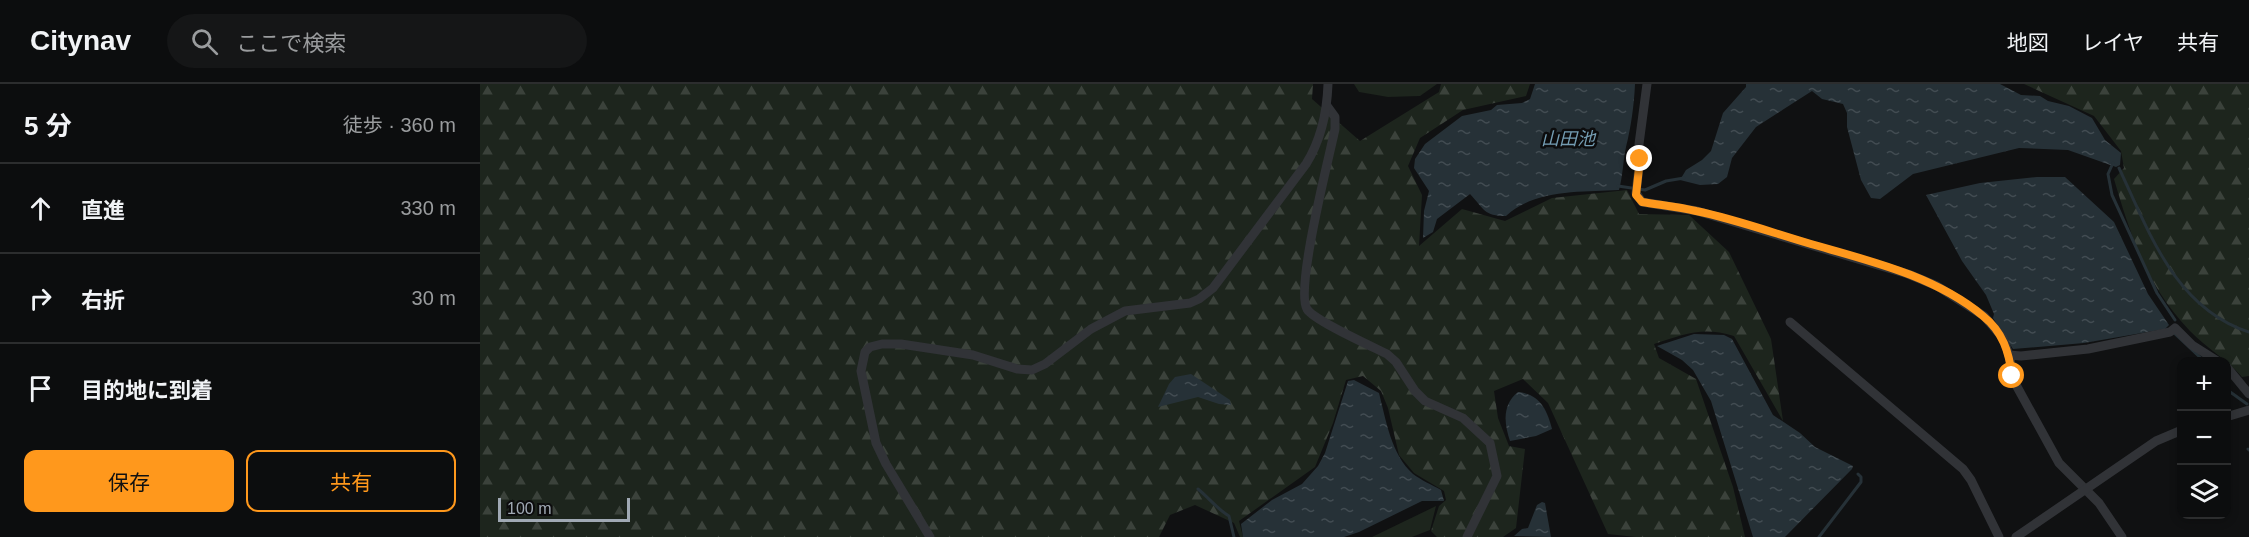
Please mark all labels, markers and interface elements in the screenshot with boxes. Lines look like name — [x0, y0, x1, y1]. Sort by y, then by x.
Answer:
search box — [167, 14, 587, 68]
text: Citynav — [30, 25, 131, 56]
icon: search — [188, 25, 221, 58]
text: ここで検索 — [236, 31, 346, 56]
text: 地図 — [2007, 31, 2049, 54]
text: レイヤ — [2082, 31, 2144, 54]
text: 共有 — [2177, 31, 2219, 54]
text: 5 分 — [24, 111, 72, 141]
text: 徒歩 · 360 m — [343, 114, 456, 136]
water label: 山田池 — [1541, 129, 1597, 149]
route end — [1626, 145, 1652, 171]
icon: ahead — [24, 192, 57, 225]
text: 330 m — [400, 197, 456, 219]
text: 直進 — [81, 198, 125, 223]
icon: right — [24, 282, 57, 315]
text: 30 m — [412, 287, 456, 309]
text: 右折 — [81, 288, 125, 313]
map controls — [2177, 357, 2231, 519]
button: + — [2177, 357, 2231, 411]
route start — [1998, 362, 2024, 388]
icon: arrive — [24, 372, 57, 405]
text: 目的地に到着 — [81, 378, 213, 403]
button: − — [2177, 411, 2231, 465]
button: 保存 — [24, 450, 234, 512]
button: 共有 — [246, 450, 456, 512]
button: layers — [2177, 465, 2231, 519]
scale bar — [498, 495, 630, 522]
text: 100 m — [507, 500, 551, 517]

